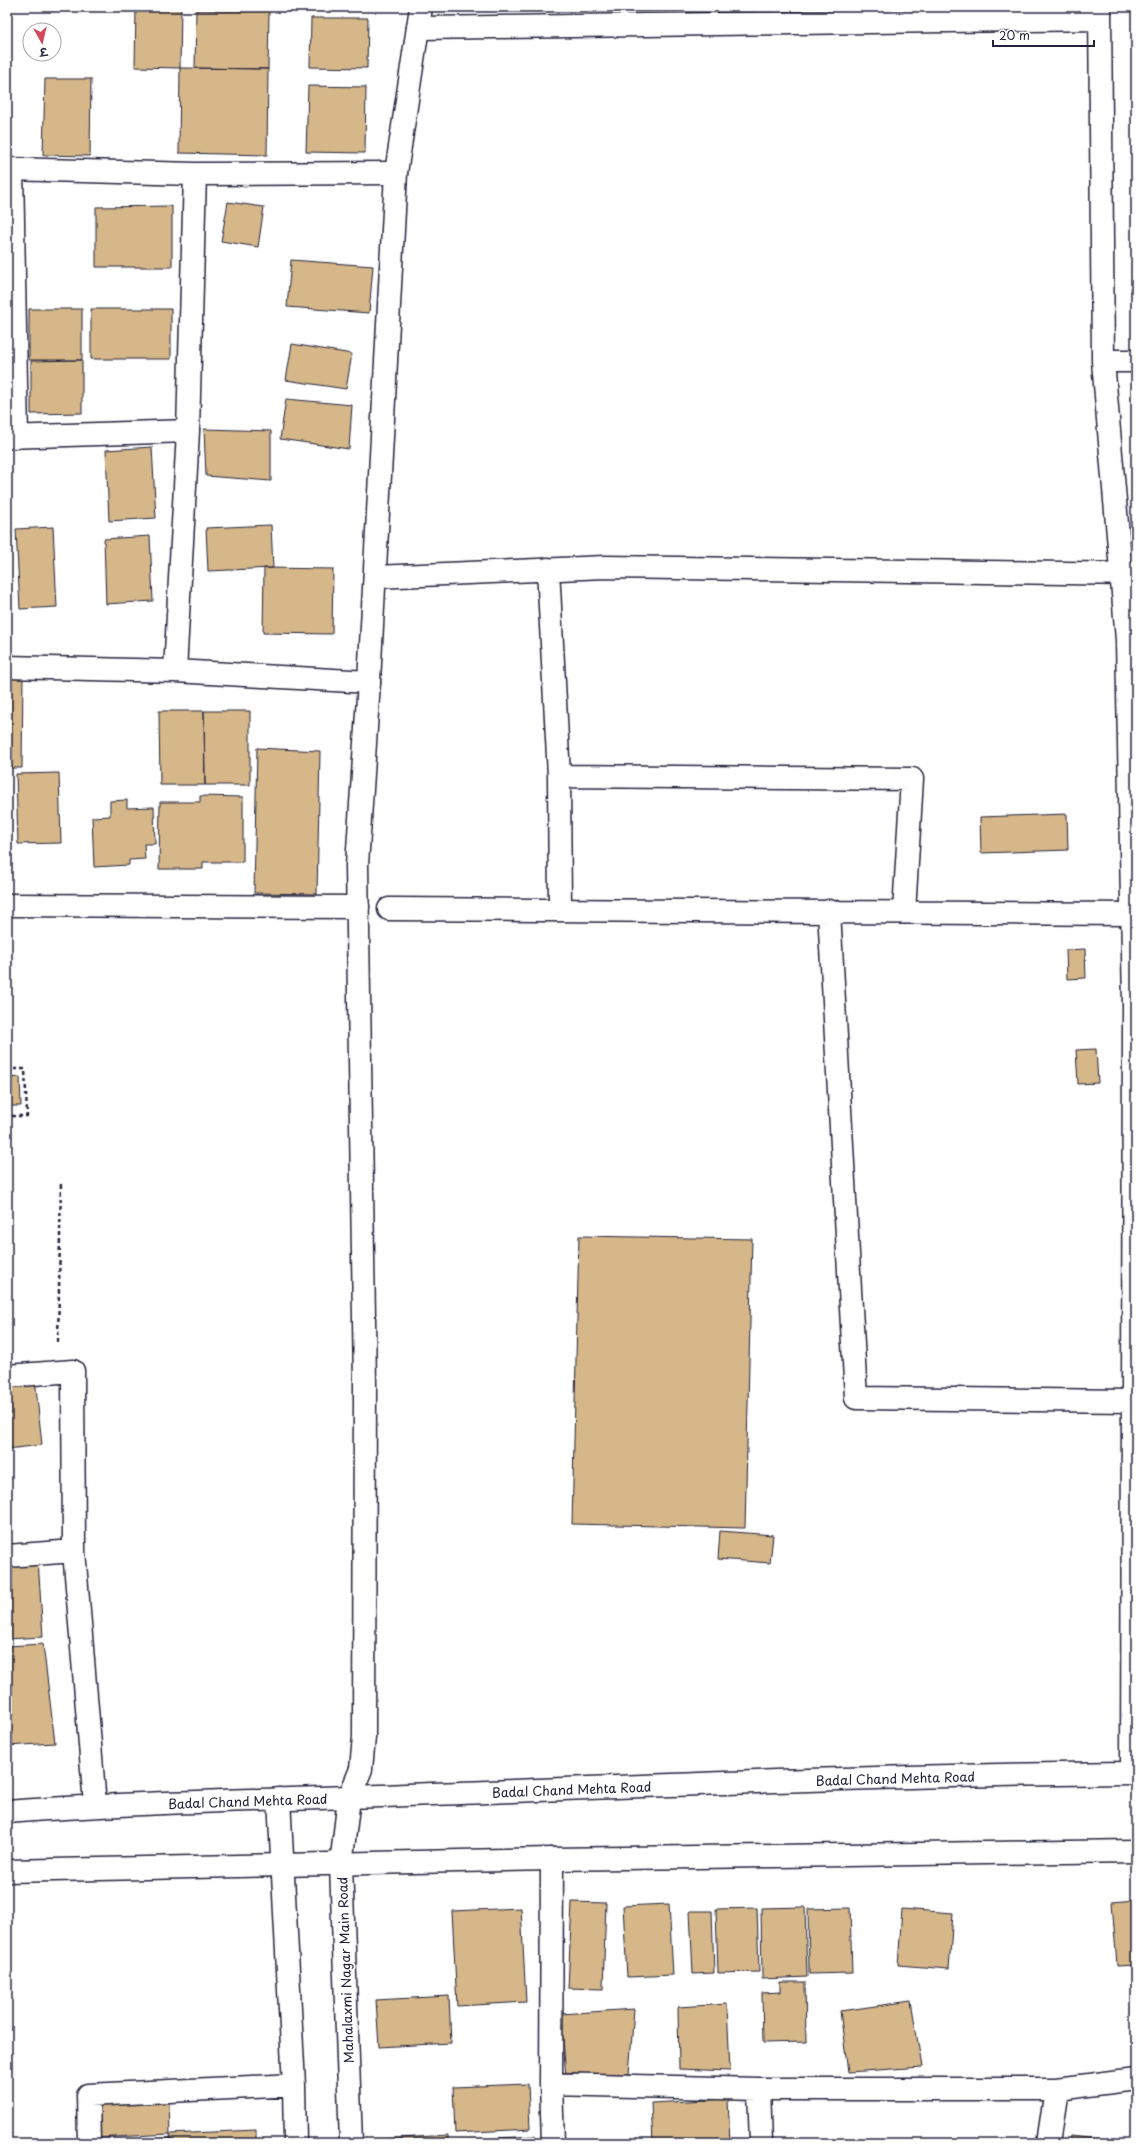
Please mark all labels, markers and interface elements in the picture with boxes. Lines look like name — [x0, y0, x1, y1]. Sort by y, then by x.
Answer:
north arrow — [22, 22, 62, 62]
scale bar — [993, 22, 1094, 48]
text: 20 m — [999, 26, 1030, 44]
text: उ — [37, 43, 49, 62]
street label: Badal Chand Mehta Road — [815, 1766, 975, 1789]
street label: Badal Chand Mehta Road — [491, 1776, 652, 1801]
street label: Badal Chand Mehta Road — [168, 1788, 328, 1812]
street label: Mahalaxmi Nagar Main Road — [332, 1877, 358, 2063]

